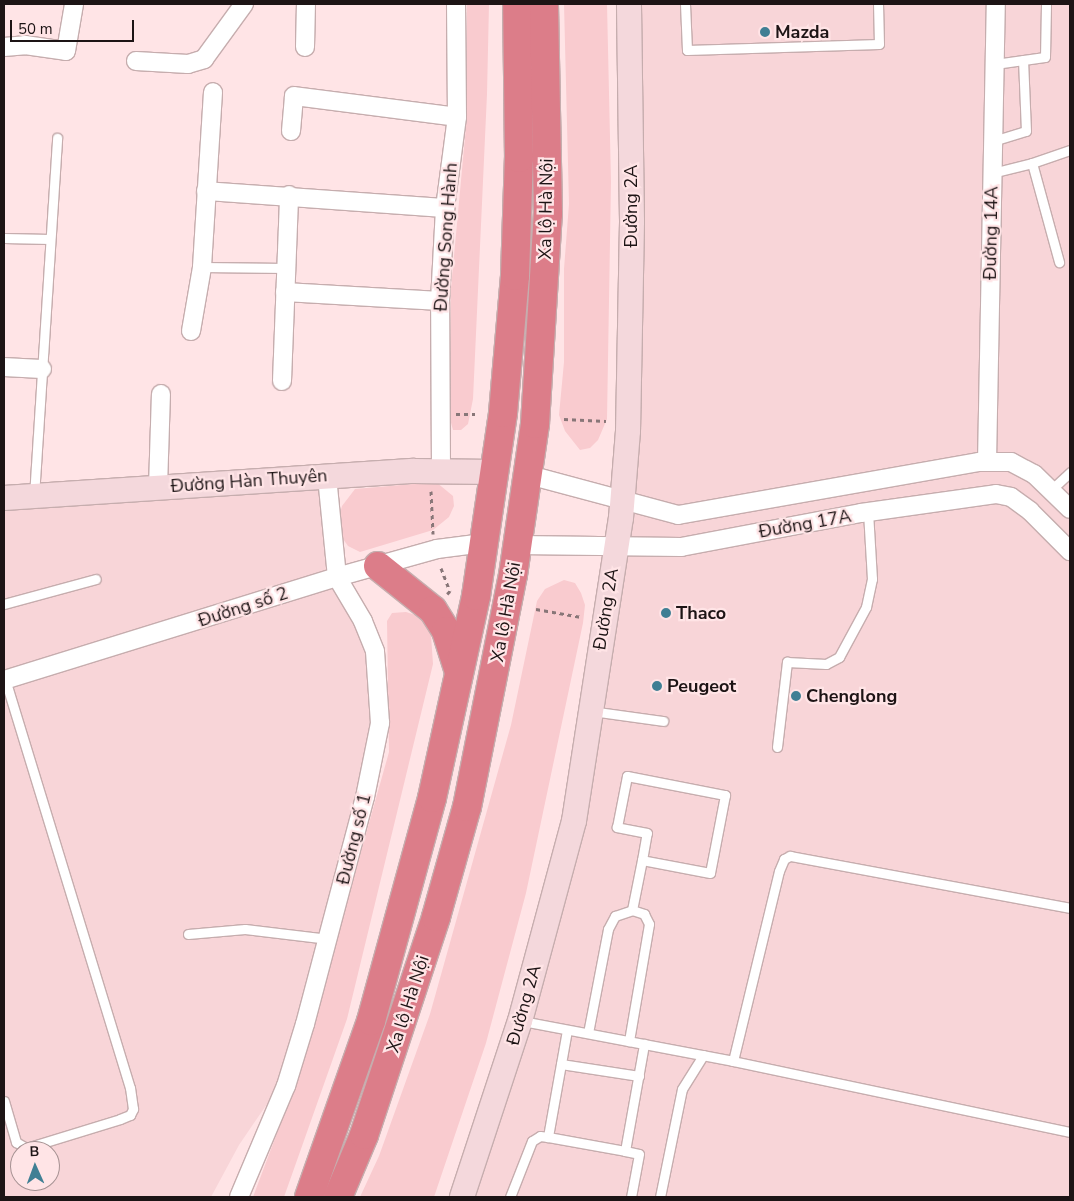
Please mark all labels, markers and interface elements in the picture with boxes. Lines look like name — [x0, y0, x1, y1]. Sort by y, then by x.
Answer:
scale bar — [12, 10, 136, 42]
text: 50 m — [18, 19, 53, 39]
place label: Mazda — [775, 21, 829, 43]
marker: Mazda — [759, 26, 771, 38]
street label: Xa lộ Hà Nội — [534, 158, 558, 260]
street label: Đường Song Hành — [430, 162, 462, 312]
street label: Đường 2A — [620, 165, 642, 247]
street label: Đường 14A — [979, 186, 1003, 280]
street label: Đường Hàn Thuyên — [170, 465, 328, 497]
street label: Đường 17A — [757, 505, 853, 543]
street label: Xa lộ Hà Nội — [487, 560, 525, 664]
street label: Đường 2A — [589, 566, 623, 652]
street label: Đường số 2 — [195, 582, 291, 632]
place label: Thaco — [676, 602, 726, 624]
marker: Thaco — [660, 607, 672, 619]
place label: Peugeot — [667, 675, 736, 697]
marker: Peugeot — [651, 680, 663, 692]
place label: Chenglong — [806, 685, 897, 707]
marker: Chenglong — [790, 690, 802, 702]
street label: Đường số 1 — [332, 791, 376, 887]
street label: Xa lộ Hà Nội — [382, 953, 434, 1055]
street label: Đường 2A — [502, 962, 546, 1048]
north arrow — [10, 1141, 60, 1191]
text: B — [29, 1142, 40, 1161]

